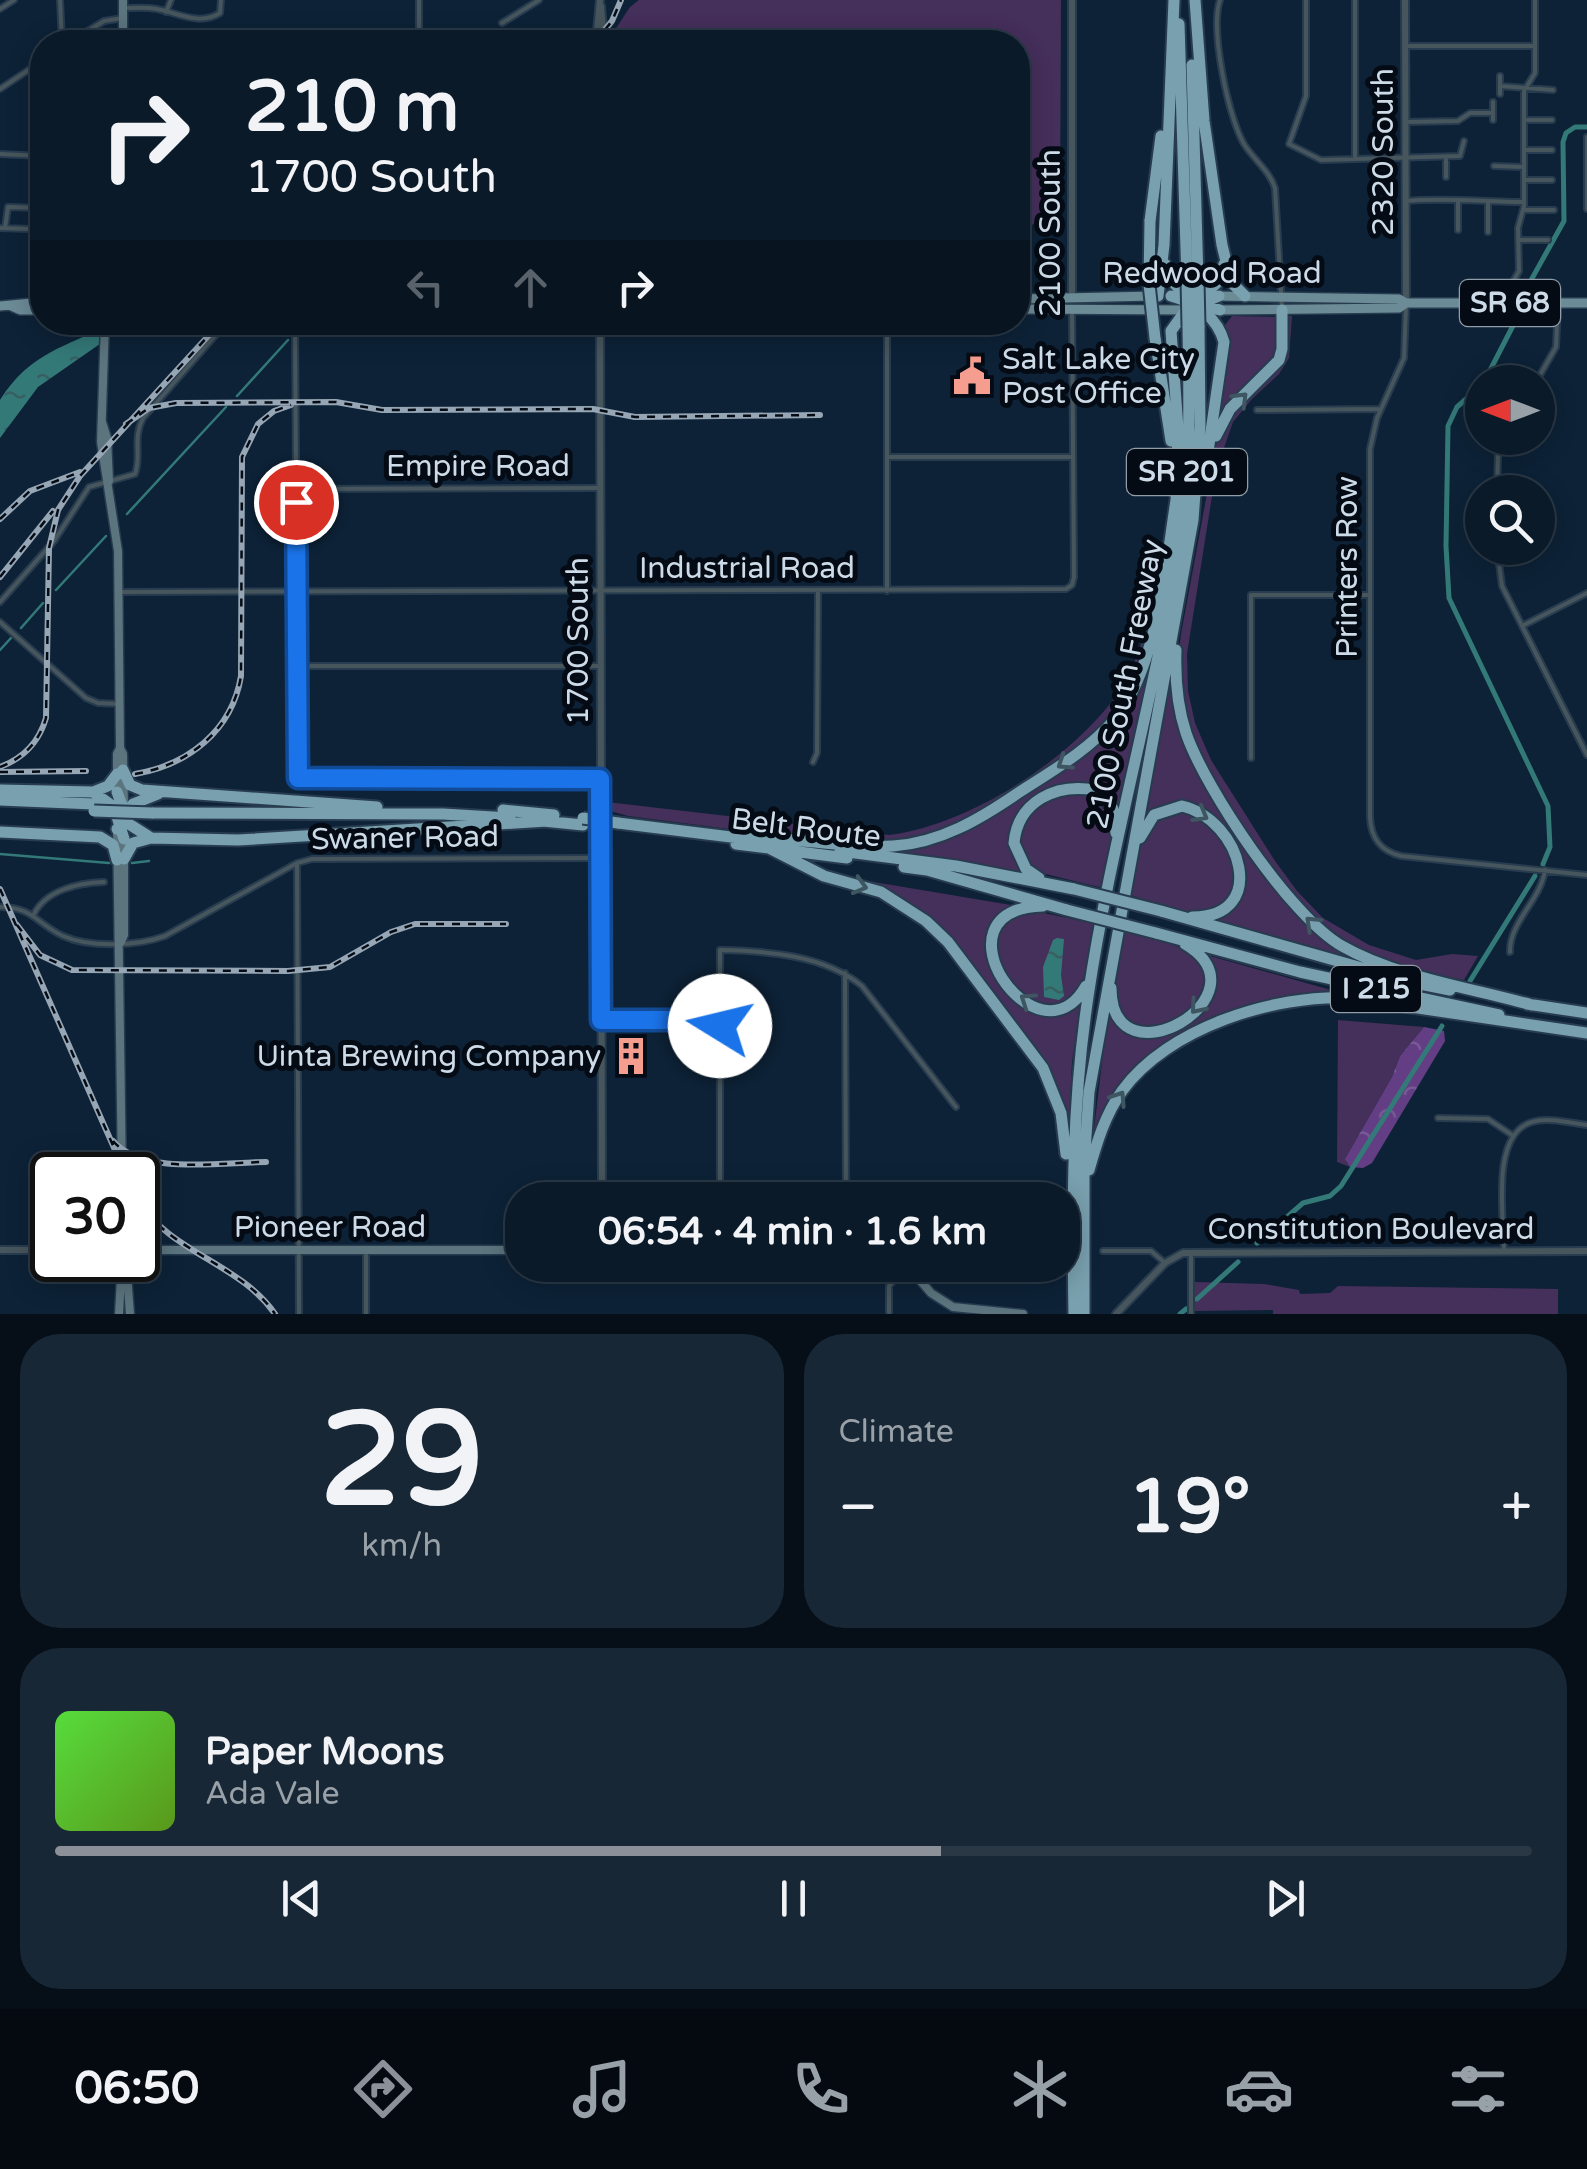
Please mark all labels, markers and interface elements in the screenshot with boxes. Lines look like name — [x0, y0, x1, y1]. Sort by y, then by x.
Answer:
text: 210 m — [245, 66, 459, 150]
street label: 2320 South — [1365, 68, 1402, 236]
icon: right — [80, 70, 210, 200]
street label: 2100 South — [1032, 149, 1069, 317]
text: 1700 South — [245, 151, 497, 205]
street label: Redwood Road — [1102, 255, 1322, 292]
icon: left — [398, 260, 453, 315]
icon: ahead — [503, 260, 558, 315]
icon: right — [608, 260, 663, 315]
road number: SR 68 — [1460, 280, 1560, 326]
place label: Salt Lake City Post Office — [1002, 341, 1195, 412]
public building icon: Salt Lake City Post Office — [951, 355, 993, 397]
north arrow — [1465, 365, 1555, 455]
map controls — [1465, 365, 1555, 565]
one-way arrow — [1230, 392, 1248, 410]
street label: Empire Road — [386, 448, 570, 485]
road number: SR 201 — [1127, 449, 1247, 495]
pin — [254, 460, 339, 545]
icon: arrive — [269, 475, 324, 530]
button: search — [1465, 475, 1555, 565]
street label: Printers Row — [1329, 476, 1366, 658]
street label: 2100 South Freeway — [1079, 536, 1171, 832]
street label: Industrial Road — [639, 550, 855, 587]
street label: 1700 South — [560, 557, 597, 725]
one-way arrow — [1056, 750, 1074, 769]
street label: Belt Route — [729, 800, 883, 856]
one-way arrow — [1190, 803, 1208, 823]
street label: Swaner Road — [311, 818, 499, 858]
one-way arrow — [851, 874, 868, 895]
one-way arrow — [1305, 917, 1323, 935]
road number: I 215 — [1331, 966, 1421, 1012]
position arrow — [668, 974, 772, 1078]
one-way arrow — [1020, 994, 1038, 1013]
one-way arrow — [1191, 996, 1209, 1014]
building icon: Uinta Brewing Company — [610, 1035, 652, 1077]
place label: Uinta Brewing Company — [256, 1038, 601, 1075]
one-way arrow — [1107, 1091, 1126, 1109]
speed limit sign: 30 — [30, 1152, 160, 1282]
street label: Pioneer Road — [234, 1209, 426, 1246]
text: 06:54 · 4 min · 1.6 km — [598, 1209, 987, 1255]
street label: Constitution Boulevard — [1207, 1211, 1535, 1248]
text: 29 — [320, 1384, 483, 1540]
text: Climate — [839, 1413, 954, 1451]
text: 19° — [1128, 1462, 1251, 1552]
text: − — [839, 1475, 878, 1541]
text: + — [1501, 1475, 1532, 1541]
text: km/h — [362, 1527, 442, 1565]
text: Paper Moons — [205, 1729, 445, 1775]
text: Ada Vale — [205, 1775, 340, 1813]
icon: previous — [274, 1871, 329, 1926]
icon: pause — [766, 1871, 821, 1926]
icon: next — [1258, 1871, 1313, 1926]
icon: directions — [348, 2054, 418, 2124]
icon: music — [567, 2054, 637, 2124]
icon: phone — [786, 2054, 856, 2124]
icon: climate — [1005, 2054, 1075, 2124]
icon: car — [1224, 2054, 1294, 2124]
icon: filters — [1443, 2054, 1513, 2124]
text: 06:50 — [74, 2062, 199, 2116]

